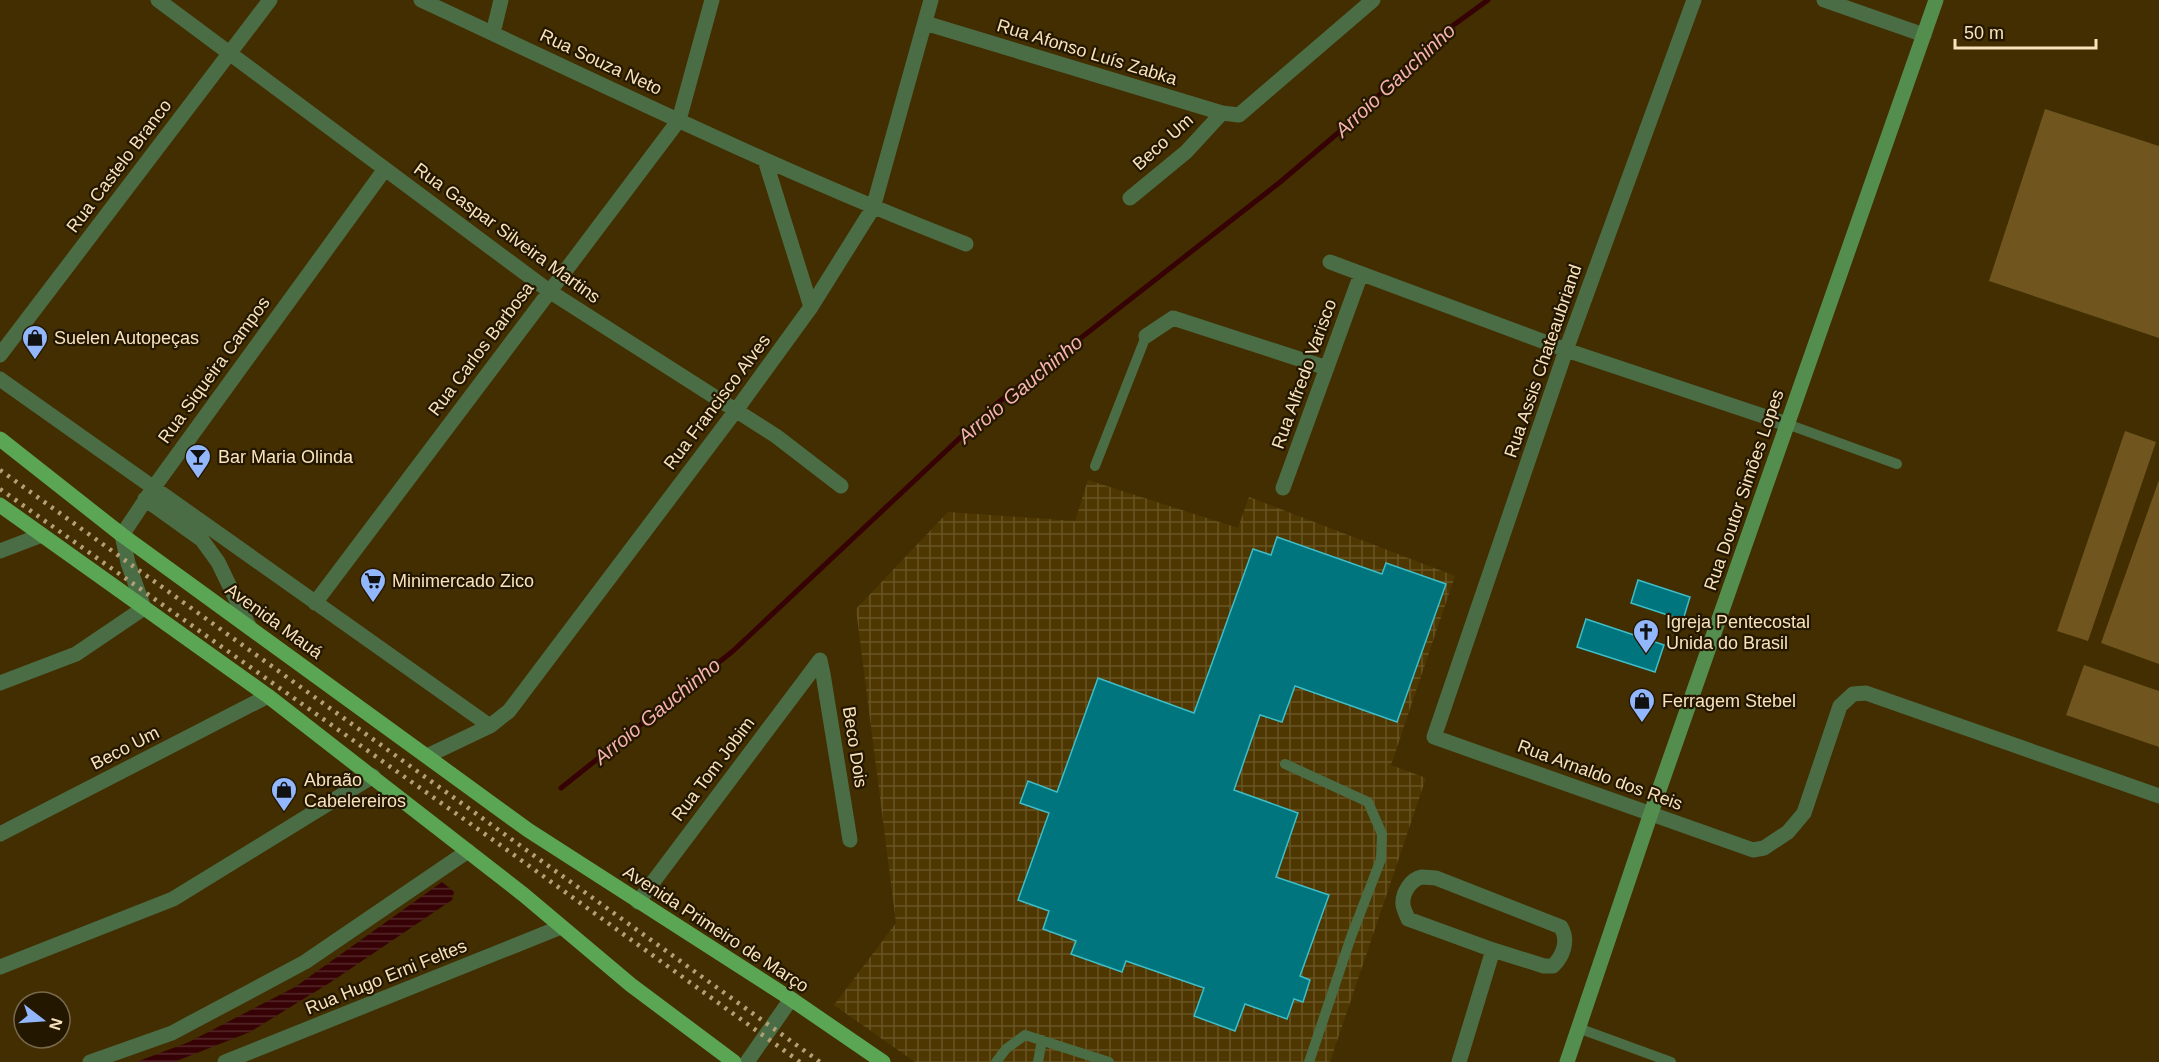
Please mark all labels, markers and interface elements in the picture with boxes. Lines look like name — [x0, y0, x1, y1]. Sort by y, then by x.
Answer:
scale bar — [1955, 12, 2096, 50]
street label: Rua Afonso Luís Zabka — [995, 15, 1180, 89]
water label: Arroio Gauchinho — [1330, 19, 1459, 142]
text: 50 m — [1964, 23, 2004, 43]
street label: Rua Souza Neto — [537, 25, 665, 99]
street label: Rua Castelo Branco — [63, 96, 175, 236]
street label: Beco Um — [1129, 110, 1197, 174]
street label: Rua Gaspar Silveira Martins — [410, 159, 604, 307]
street label: Rua Assis Chateaubriand — [1500, 262, 1586, 460]
street label: Rua Carlos Barbosa — [424, 277, 538, 420]
street label: Rua Siqueira Campos — [154, 293, 274, 447]
street label: Rua Alfredo Varisco — [1268, 296, 1340, 452]
shop icon: Suelen Autopeças — [20, 323, 50, 361]
place label: Suelen Autopeças — [54, 328, 199, 348]
street label: Rua Francisco Alves — [660, 330, 774, 474]
water label: Arroio Gauchinho — [953, 331, 1087, 448]
street label: Rua Doutor Simões Lopes — [1700, 387, 1788, 593]
bar icon: Bar Maria Olinda — [183, 442, 213, 480]
place label: Bar Maria Olinda — [218, 447, 354, 467]
supermarket icon: Minimercado Zico — [358, 566, 388, 604]
place label: Minimercado Zico — [392, 571, 534, 591]
street label: Avenida Mauá — [222, 579, 327, 663]
place label: Igreja Pentecostal Unida do Brasil — [1666, 612, 1810, 653]
church icon: Igreja Pentecostal Unida do Brasil — [1631, 617, 1661, 655]
water label: Arroio Gauchinho — [589, 653, 724, 769]
shop icon: Ferragem Stebel — [1627, 686, 1657, 724]
place label: Ferragem Stebel — [1662, 691, 1796, 711]
street label: Beco Dois — [839, 705, 871, 789]
street label: Rua Tom Jobim — [667, 713, 759, 825]
street label: Beco Um — [87, 722, 163, 774]
street label: Rua Arnaldo dos Reis — [1515, 736, 1685, 814]
place label: Abraão Cabelereiros — [304, 770, 406, 811]
shop icon: Abraão Cabelereiros — [269, 775, 299, 813]
street label: Avenida Primeiro de Março — [620, 862, 812, 996]
street label: Rua Hugo Erni Feltes — [302, 935, 470, 1019]
north arrow — [12, 990, 72, 1050]
text: N — [46, 1016, 66, 1032]

